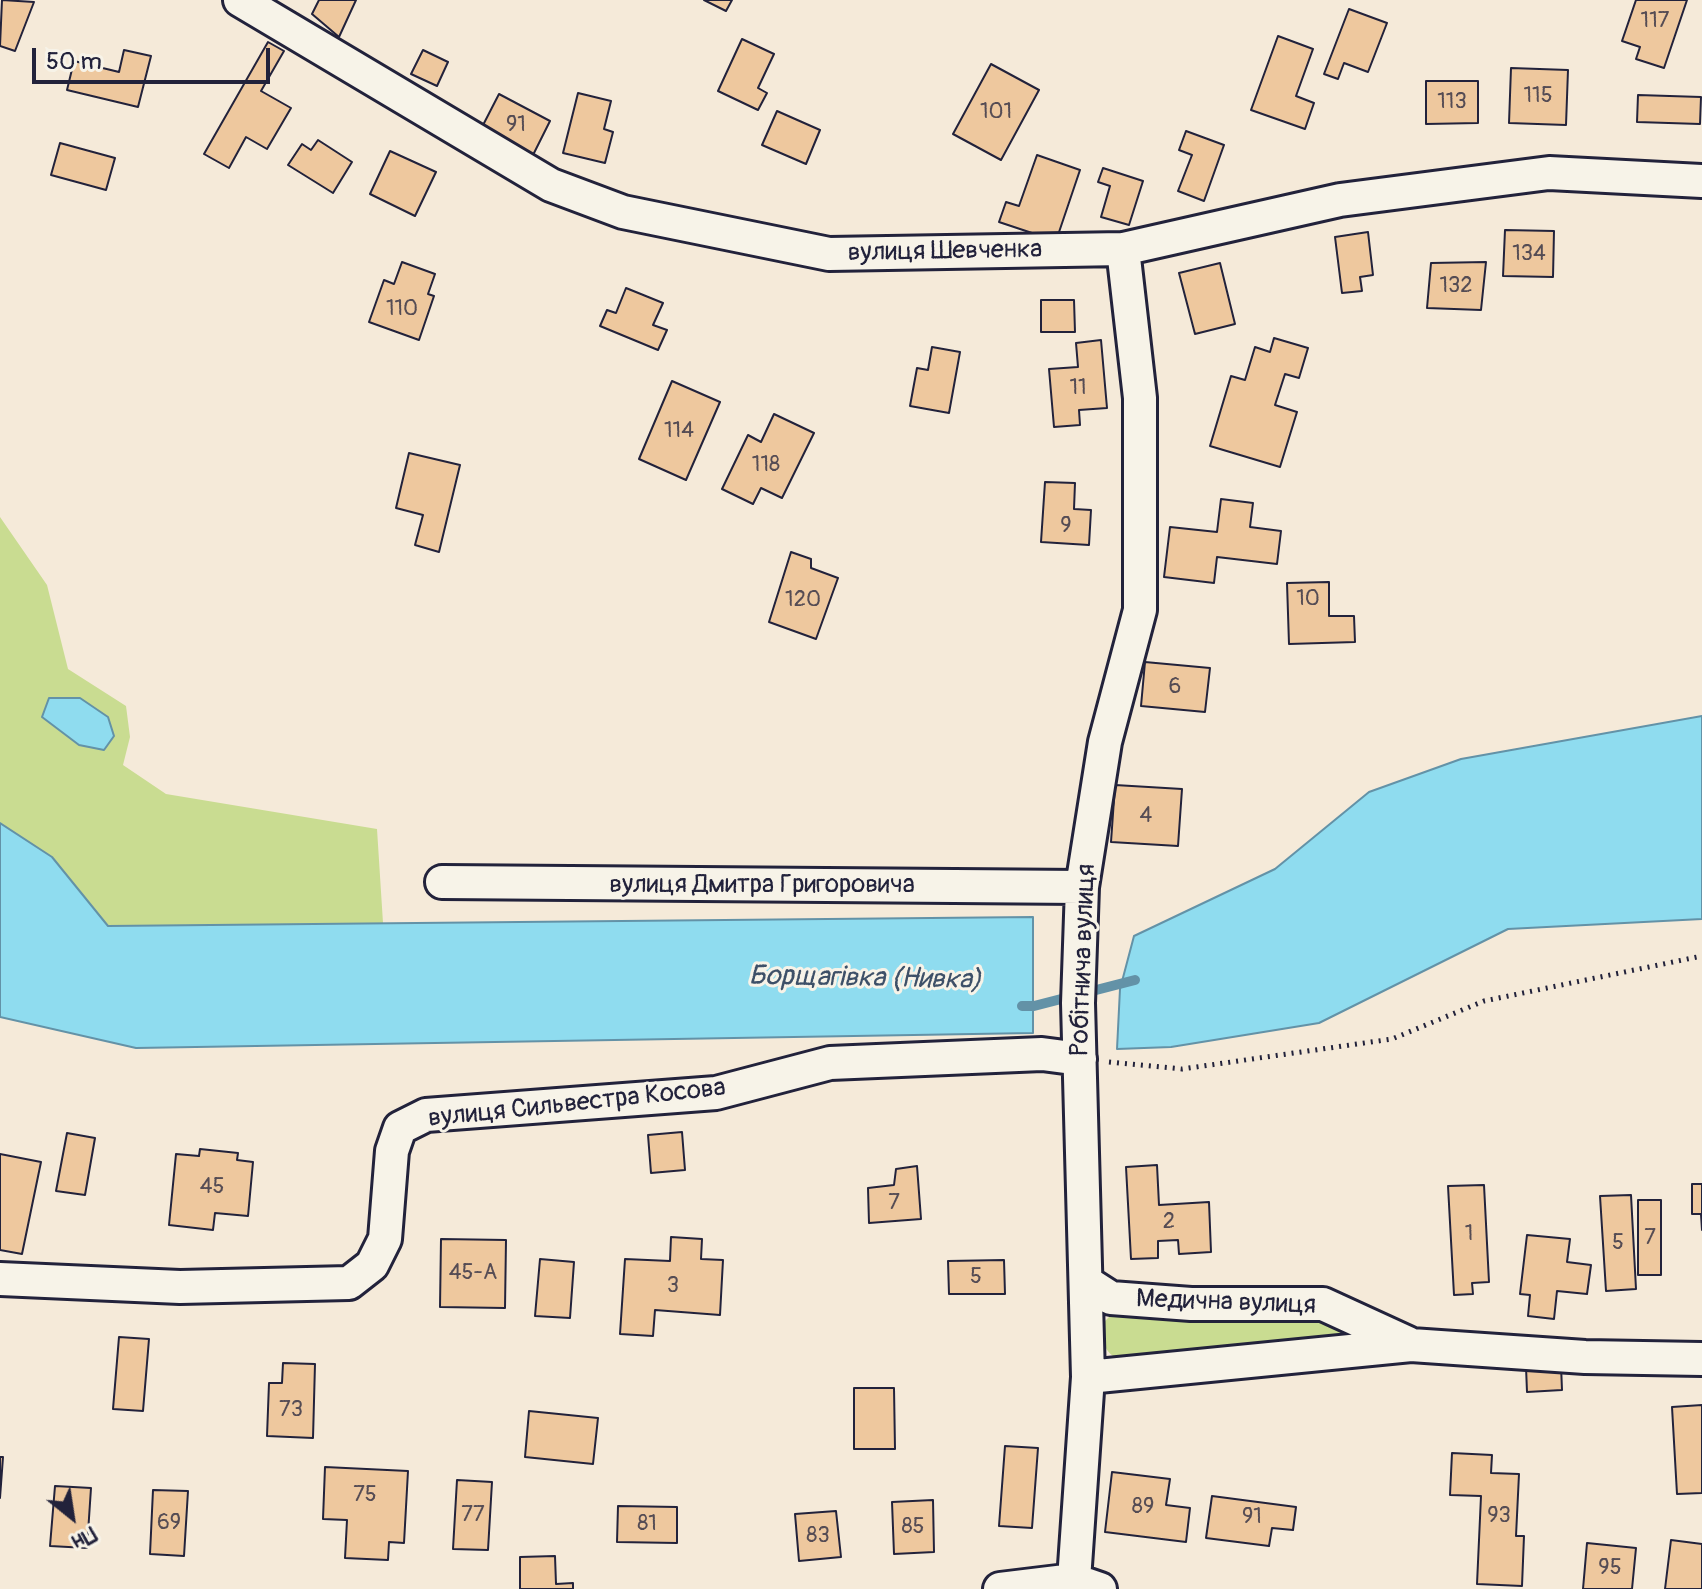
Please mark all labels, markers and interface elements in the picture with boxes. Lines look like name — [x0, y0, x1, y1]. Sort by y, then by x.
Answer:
house number: 117 — [1641, 8, 1669, 34]
scale bar — [36, 32, 274, 82]
text: 50 m — [46, 47, 102, 76]
house number: 115 — [1523, 83, 1553, 109]
house number: 113 — [1437, 89, 1467, 115]
house number: 101 — [980, 99, 1012, 125]
house number: 91 — [506, 112, 526, 138]
street label: вулиця Шевченка — [847, 235, 1043, 269]
house number: 134 — [1512, 241, 1546, 267]
house number: 132 — [1439, 273, 1473, 299]
house number: 110 — [386, 296, 418, 322]
house number: 11 — [1069, 375, 1087, 401]
house number: 114 — [664, 418, 694, 444]
house number: 118 — [752, 452, 780, 478]
house number: 9 — [1060, 513, 1072, 539]
house number: 10 — [1296, 586, 1320, 612]
house number: 120 — [785, 587, 821, 613]
house number: 6 — [1169, 674, 1181, 700]
house number: 4 — [1140, 803, 1152, 829]
street label: Робітнича вулиця — [1065, 863, 1103, 1057]
street label: вулиця Дмитра Григоровича — [609, 869, 915, 901]
water label: Борщагівка (Нивка) — [748, 960, 982, 998]
street label: вулиця Сильвестра Косова — [427, 1073, 727, 1135]
house number: 45 — [200, 1174, 224, 1200]
house number: 7 — [888, 1190, 900, 1216]
house number: 2 — [1163, 1209, 1175, 1235]
house number: 1 — [1465, 1221, 1473, 1247]
house number: 7 — [1644, 1225, 1656, 1251]
house number: 5 — [1612, 1230, 1624, 1256]
house number: 45-А — [449, 1260, 497, 1286]
house number: 5 — [970, 1264, 982, 1290]
house number: 3 — [667, 1273, 679, 1299]
street label: Медична вулиця — [1135, 1284, 1317, 1322]
house number: 73 — [279, 1397, 303, 1423]
north arrow — [32, 1477, 112, 1557]
house number: 75 — [353, 1482, 377, 1508]
house number: 89 — [1132, 1494, 1154, 1520]
house number: 77 — [461, 1502, 485, 1528]
house number: 93 — [1487, 1503, 1511, 1529]
house number: 91 — [1242, 1504, 1262, 1530]
house number: 69 — [157, 1510, 181, 1536]
house number: 81 — [637, 1511, 657, 1537]
house number: 85 — [901, 1514, 925, 1540]
text: Пн — [67, 1520, 101, 1556]
house number: 83 — [806, 1523, 830, 1549]
house number: 95 — [1598, 1555, 1622, 1581]

